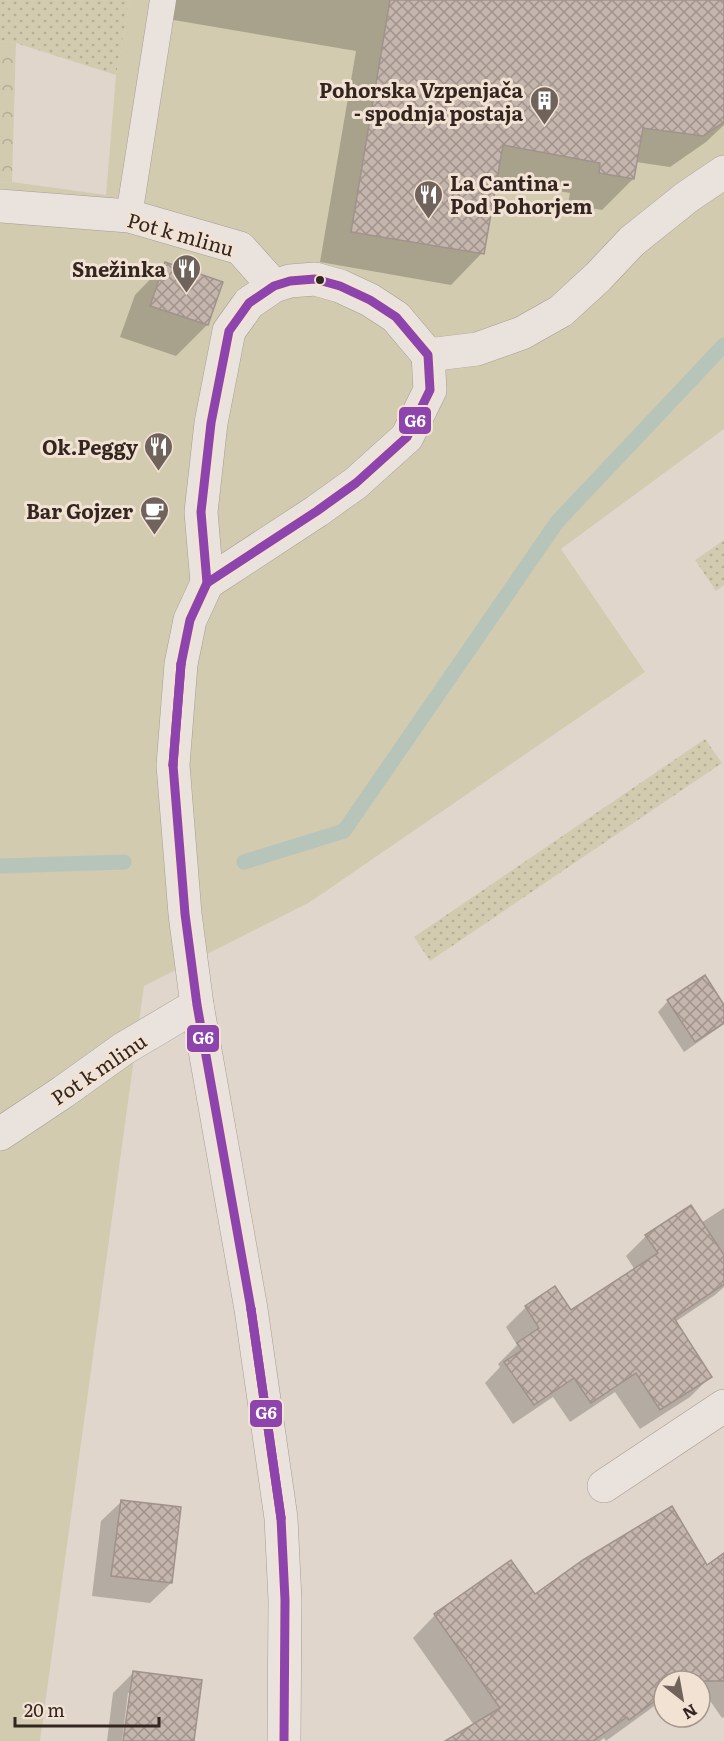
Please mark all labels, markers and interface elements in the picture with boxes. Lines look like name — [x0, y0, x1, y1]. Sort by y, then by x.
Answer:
place label: Pohorska Vzpenjača - spodnja postaja — [319, 74, 523, 127]
building icon: Pohorska Vzpenjača - spodnja postaja — [528, 84, 560, 126]
place label: La Cantina - Pod Pohorjem — [450, 167, 592, 220]
restaurant icon: La Cantina - Pod Pohorjem — [413, 178, 445, 220]
street label: Pot k mlinu — [124, 203, 238, 263]
restaurant icon: Snežinka — [171, 252, 203, 294]
place label: Snežinka — [72, 253, 166, 283]
unlabelled marker — [314, 274, 326, 286]
line badge: G6 — [398, 406, 432, 435]
text: G6 — [404, 408, 426, 432]
restaurant icon: Ok.Peggy — [143, 430, 175, 472]
place label: Ok.Peggy — [42, 431, 139, 461]
cafe icon: Bar Gojzer — [138, 494, 170, 536]
place label: Bar Gojzer — [26, 495, 133, 525]
line badge: G6 — [186, 1024, 220, 1053]
street label: Pot k mlinu — [44, 1025, 152, 1111]
text: G6 — [192, 1025, 214, 1049]
line badge: G6 — [249, 1399, 283, 1428]
text: G6 — [255, 1400, 277, 1424]
north arrow — [652, 1669, 712, 1729]
scale bar — [15, 1690, 159, 1728]
text: 20 m — [24, 1696, 65, 1723]
text: N — [678, 1699, 702, 1726]

